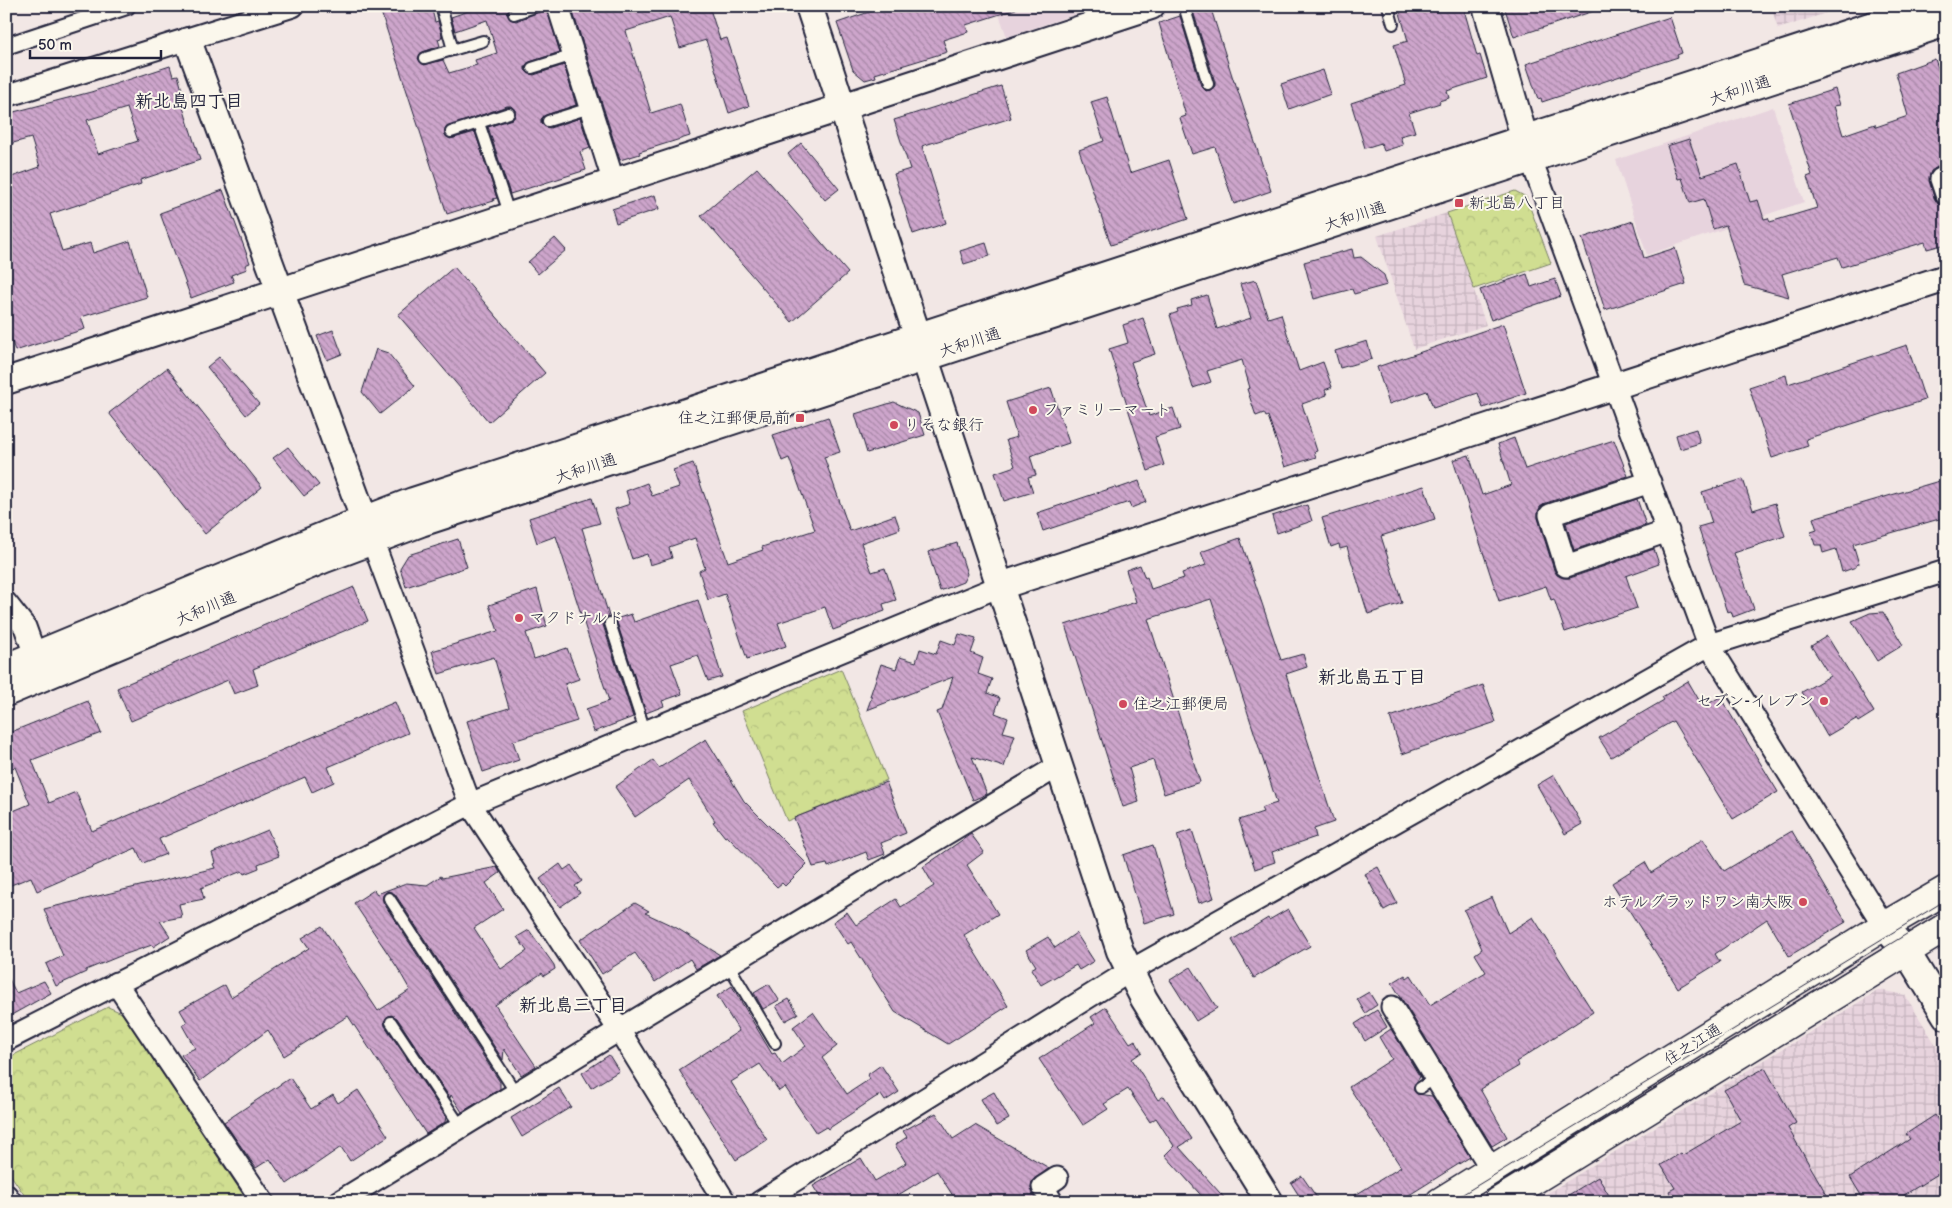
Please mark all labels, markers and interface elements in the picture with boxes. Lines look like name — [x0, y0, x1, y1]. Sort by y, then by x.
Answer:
scale bar — [30, 28, 161, 60]
text: 50 m — [38, 36, 72, 55]
street label: 大和川通 — [1707, 72, 1773, 110]
district label: 新北島四丁目 — [135, 91, 243, 112]
place label: 新北島八丁目 — [1469, 194, 1565, 213]
marker: 新北島八丁目 — [1453, 197, 1465, 209]
street label: 大和川通 — [1322, 198, 1388, 236]
street label: 大和川通 — [937, 324, 1003, 362]
place label: ファミリーマート — [1043, 401, 1171, 420]
marker: ファミリーマート — [1027, 404, 1039, 416]
place label: 住之江郵便局前 — [678, 409, 790, 428]
marker: 住之江郵便局前 — [794, 412, 806, 424]
place label: りそな銀行 — [904, 416, 984, 435]
marker: りそな銀行 — [888, 419, 900, 431]
street label: 大和川通 — [553, 450, 619, 488]
street label: 大和川通 — [173, 588, 239, 630]
place label: マクドナルド — [529, 609, 624, 628]
marker: マクドナルド — [513, 612, 525, 624]
district label: 新北島五丁目 — [1318, 667, 1426, 688]
place label: セブン-イレブン — [1696, 692, 1814, 711]
place label: 住之江郵便局 — [1133, 695, 1229, 714]
marker: セブン-イレブン — [1818, 695, 1830, 707]
marker: 住之江郵便局 — [1117, 698, 1129, 710]
place label: ホテルグラッドワン南大阪 — [1602, 893, 1793, 912]
marker: ホテルグラッドワン南大阪 — [1797, 896, 1809, 908]
district label: 新北島三丁目 — [519, 995, 627, 1016]
street label: 住之江通 — [1661, 1020, 1725, 1070]

